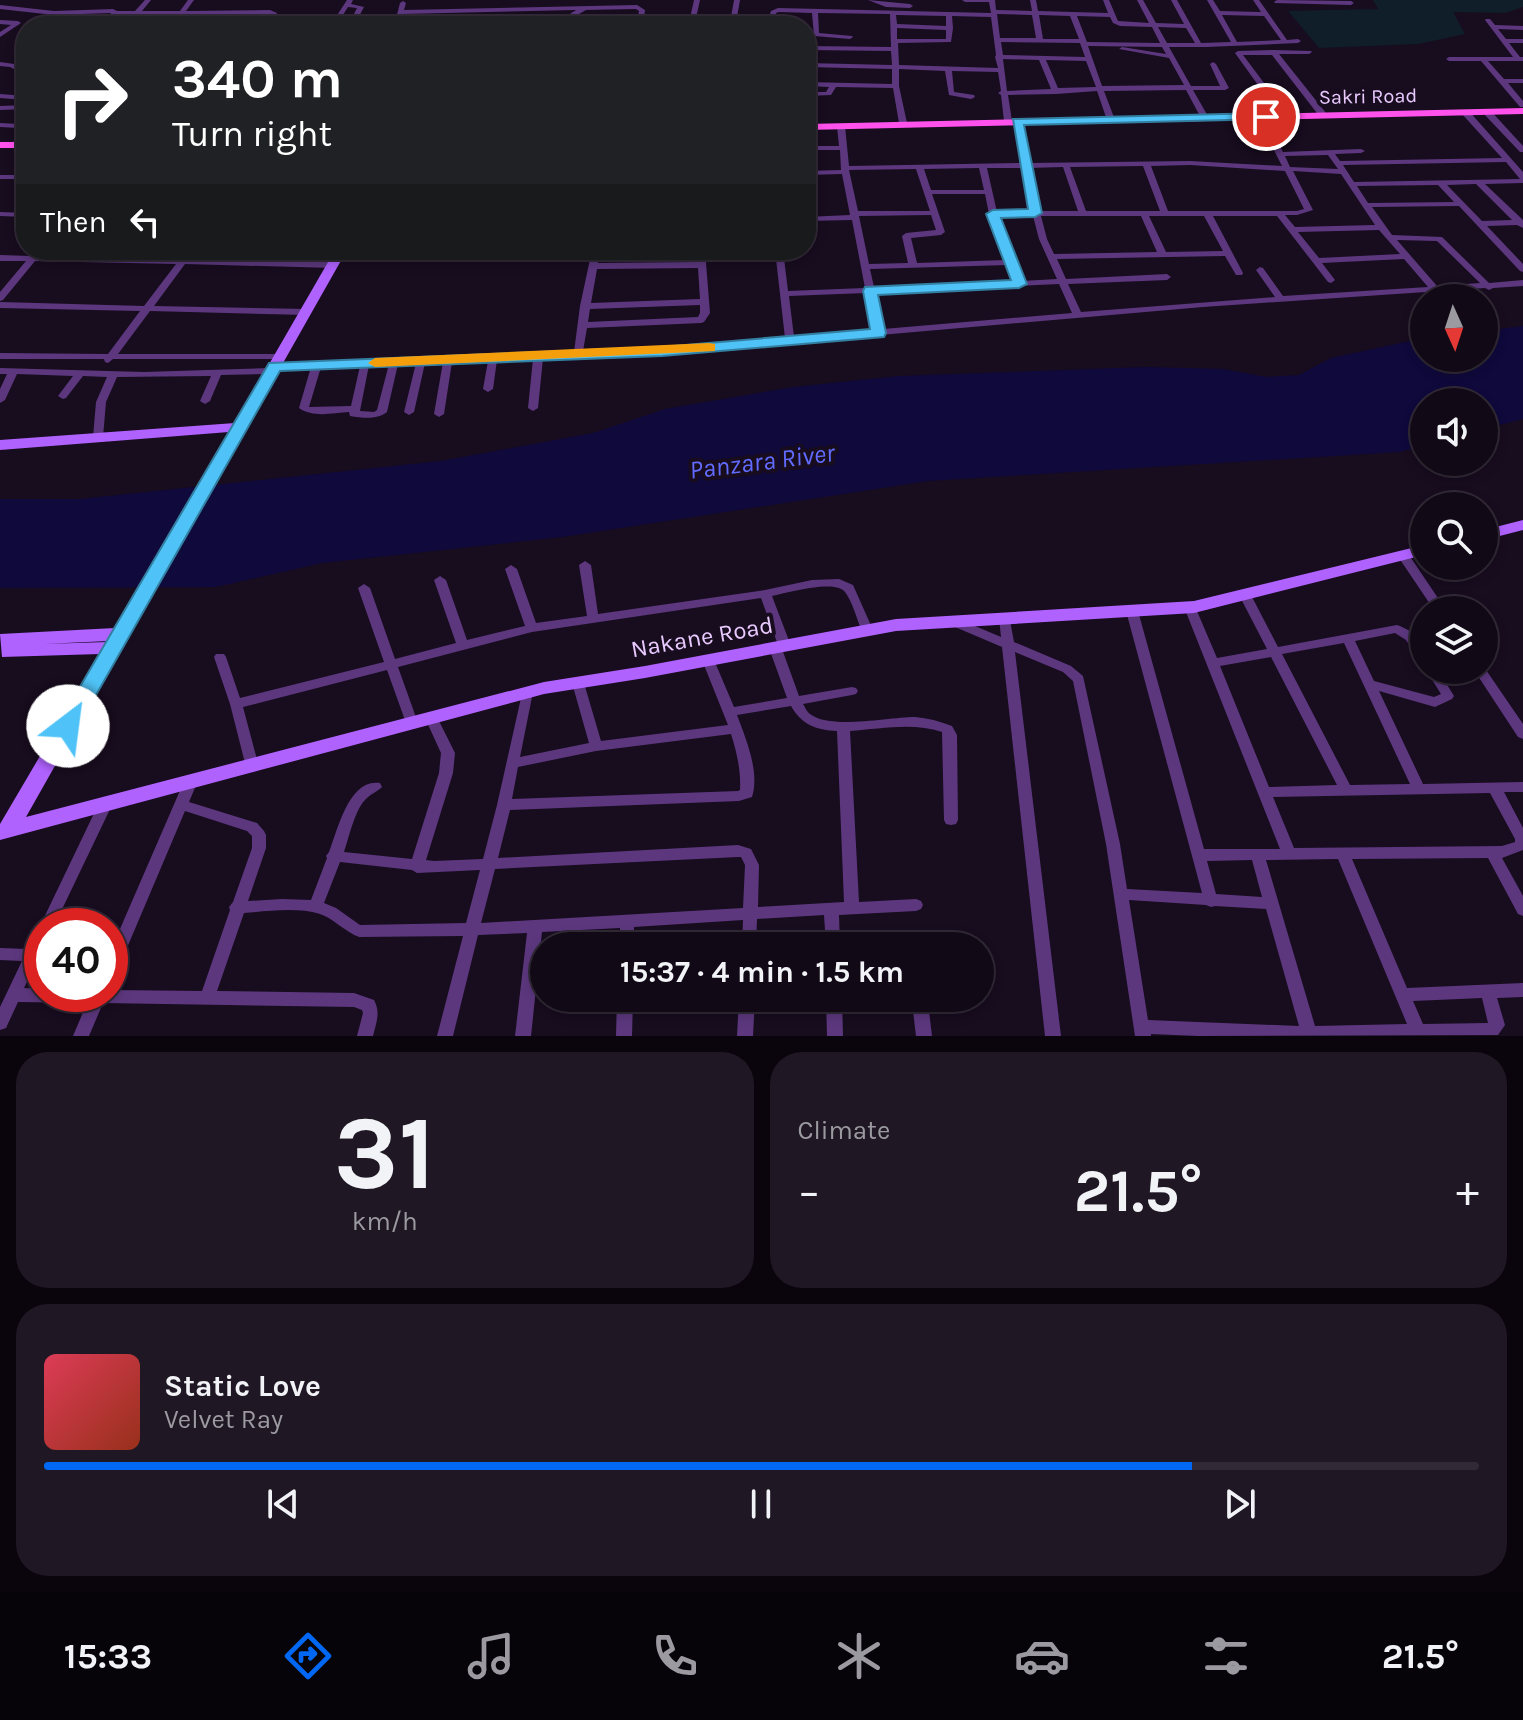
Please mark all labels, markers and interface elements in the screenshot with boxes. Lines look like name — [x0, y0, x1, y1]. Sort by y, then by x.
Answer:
text: 340 m — [172, 46, 343, 111]
icon: right — [40, 48, 144, 152]
pin — [1232, 83, 1300, 151]
street label: Sakri Road — [1319, 84, 1417, 109]
icon: arrive — [1244, 95, 1288, 139]
text: Turn right — [172, 113, 332, 155]
icon: left — [123, 200, 167, 244]
text: Then — [40, 204, 107, 240]
north arrow — [1410, 284, 1498, 372]
map controls — [1410, 284, 1498, 684]
button: sound — [1410, 388, 1498, 476]
water label: Panzara River — [688, 437, 838, 486]
button: search — [1410, 492, 1498, 580]
button: layers — [1410, 596, 1498, 684]
street label: Nakane Road — [629, 611, 775, 663]
position arrow — [26, 684, 110, 768]
speed limit sign: 40 — [24, 908, 128, 1012]
text: 15:37 · 4 min · 1.5 km — [620, 954, 904, 990]
text: 31 — [334, 1093, 436, 1214]
text: Climate — [798, 1115, 890, 1146]
text: 21.5° — [1074, 1156, 1203, 1226]
text: − — [798, 1166, 821, 1217]
text: + — [1456, 1166, 1479, 1217]
text: km/h — [352, 1206, 418, 1237]
text: Static Love — [164, 1368, 321, 1404]
text: Velvet Ray — [164, 1404, 283, 1435]
icon: previous — [261, 1482, 305, 1526]
icon: pause — [739, 1482, 783, 1526]
icon: next — [1218, 1482, 1262, 1526]
icon: directions — [280, 1628, 336, 1684]
icon: music — [463, 1628, 519, 1684]
icon: phone — [647, 1628, 703, 1684]
icon: climate — [831, 1628, 887, 1684]
icon: car — [1014, 1628, 1070, 1684]
icon: filters — [1198, 1628, 1254, 1684]
text: 15:33 — [64, 1635, 152, 1677]
text: 21.5° — [1382, 1635, 1459, 1677]

